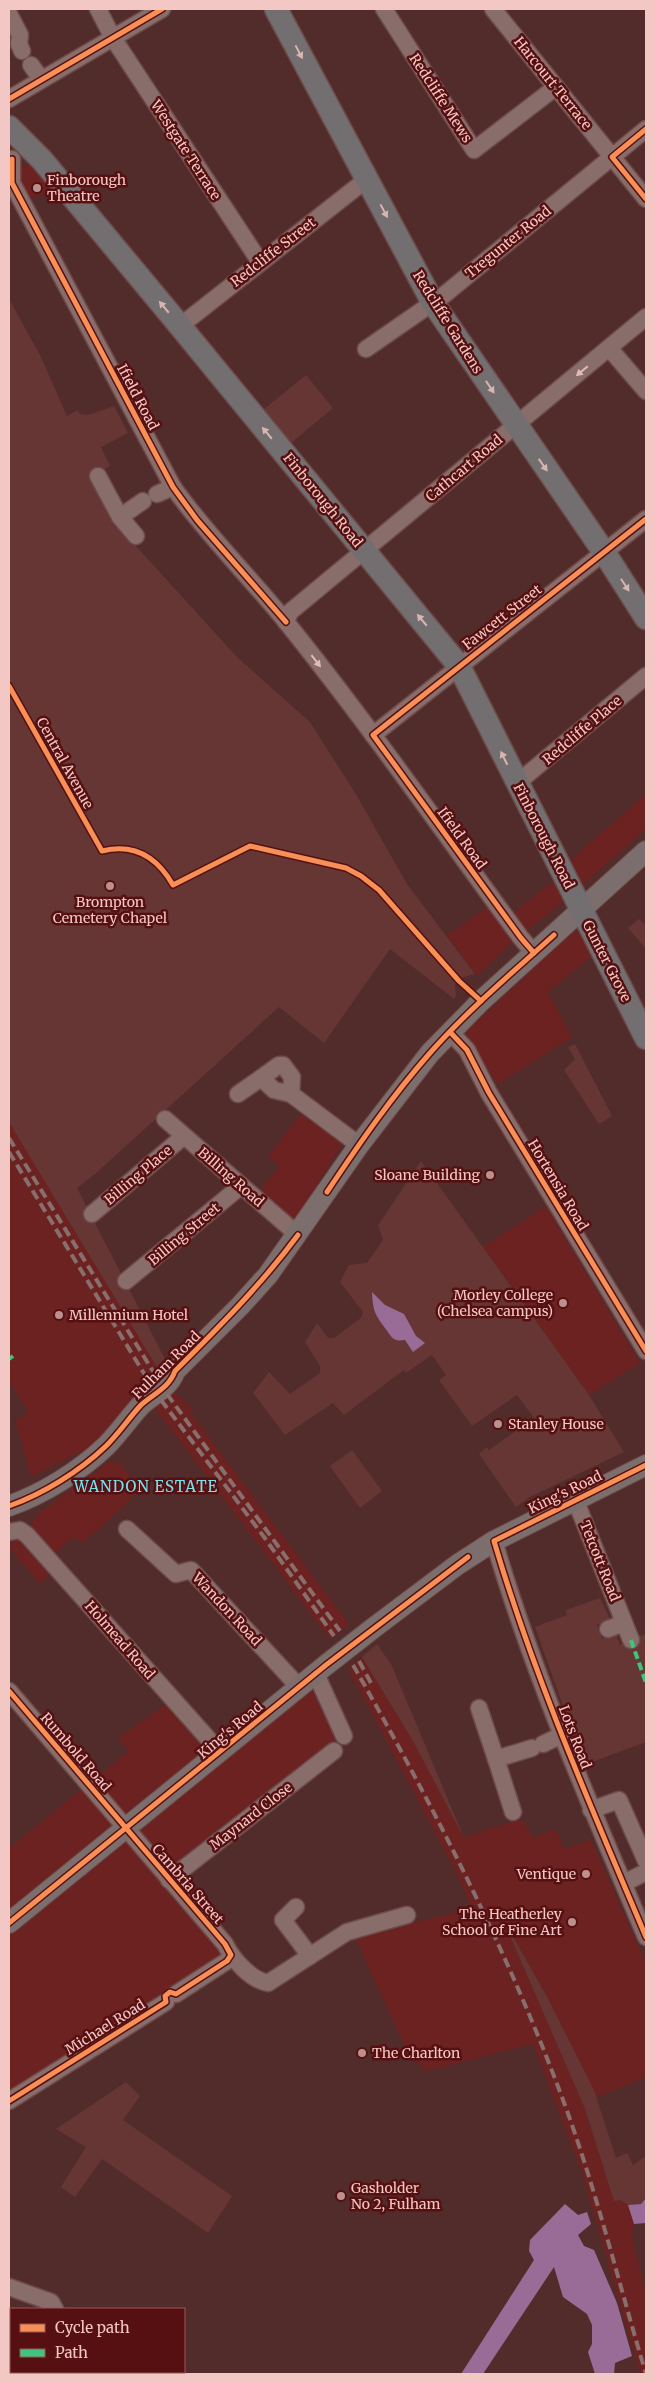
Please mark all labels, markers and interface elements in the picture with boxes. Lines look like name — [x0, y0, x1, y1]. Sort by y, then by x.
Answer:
street label: Harcourt Terrace — [510, 33, 596, 133]
one-way arrow — [295, 44, 303, 59]
street label: Redcliffe Mews — [405, 50, 477, 146]
street label: Westgate Terrace — [146, 96, 225, 203]
place label: Finborough Theatre — [47, 171, 126, 205]
marker: Finborough Theatre — [31, 182, 43, 194]
street label: Tregunter Road — [461, 201, 555, 282]
one-way arrow — [380, 203, 388, 218]
street label: Redcliffe Street — [227, 213, 319, 291]
street label: Redcliffe Gardens — [409, 267, 487, 377]
one-way arrow — [159, 301, 170, 314]
street label: Ifield Road — [113, 361, 163, 434]
one-way arrow — [575, 365, 588, 376]
one-way arrow — [485, 380, 495, 394]
one-way arrow — [262, 426, 273, 439]
street label: Cathcart Road — [422, 430, 507, 505]
street label: Finborough Road — [279, 449, 367, 551]
one-way arrow — [538, 459, 548, 472]
one-way arrow — [620, 579, 630, 592]
street label: Fawcett Street — [459, 580, 546, 654]
one-way arrow — [416, 614, 427, 627]
one-way arrow — [310, 654, 321, 667]
street label: Redcliffe Place — [539, 692, 625, 768]
street label: Central Avenue — [33, 714, 97, 812]
one-way arrow — [500, 750, 509, 765]
street label: Finborough Road — [510, 780, 579, 892]
street label: Ifield Road — [433, 803, 491, 873]
marker: Brompton Cemetery Chapel — [104, 880, 116, 892]
place label: Brompton Cemetery Chapel — [53, 893, 168, 927]
street label: Gunter Grove — [579, 917, 635, 1005]
street label: Hortensia Road — [524, 1136, 593, 1234]
street label: Billing Place — [100, 1141, 176, 1209]
street label: Billing Road — [194, 1143, 268, 1211]
place label: Sloane Building — [374, 1166, 481, 1184]
marker: Sloane Building — [484, 1169, 496, 1181]
street label: Billing Street — [145, 1198, 224, 1269]
place label: Morley College (Chelsea campus) — [437, 1286, 553, 1320]
marker: Morley College (Chelsea campus) — [557, 1297, 569, 1309]
place label: Millennium Hotel — [69, 1306, 189, 1324]
marker: Millennium Hotel — [53, 1309, 65, 1321]
street label: Fulham Road — [128, 1327, 204, 1403]
place label: Stanley House — [508, 1415, 604, 1433]
marker: Stanley House — [492, 1418, 504, 1430]
street label: King's Road — [525, 1466, 605, 1518]
district label: WANDON ESTATE — [73, 1477, 218, 1496]
street label: Tetcott Road — [576, 1518, 625, 1604]
street label: Wandon Road — [188, 1568, 266, 1650]
street label: Holmead Road — [81, 1597, 159, 1683]
street label: King's Road — [194, 1697, 267, 1763]
street label: Lots Road — [555, 1703, 596, 1772]
street label: Rumbold Road — [37, 1709, 116, 1796]
street label: Maynard Close — [206, 1778, 296, 1854]
street label: Cambria Street — [148, 1840, 228, 1928]
place label: Ventique — [516, 1865, 576, 1883]
marker: Ventique — [580, 1868, 592, 1880]
place label: The Heatherley School of Fine Art — [442, 1905, 563, 1939]
marker: The Heatherley School of Fine Art — [566, 1916, 578, 1928]
street label: Michael Road — [62, 1995, 149, 2059]
place label: The Charlton — [372, 2044, 460, 2062]
marker: The Charlton — [356, 2047, 368, 2059]
place label: Gasholder No 2, Fulham — [351, 2179, 441, 2213]
marker: Gasholder No 2, Fulham — [335, 2190, 347, 2202]
legend — [10, 2308, 185, 2373]
text: Cycle path — [55, 2318, 130, 2337]
text: Path — [55, 2343, 88, 2362]

